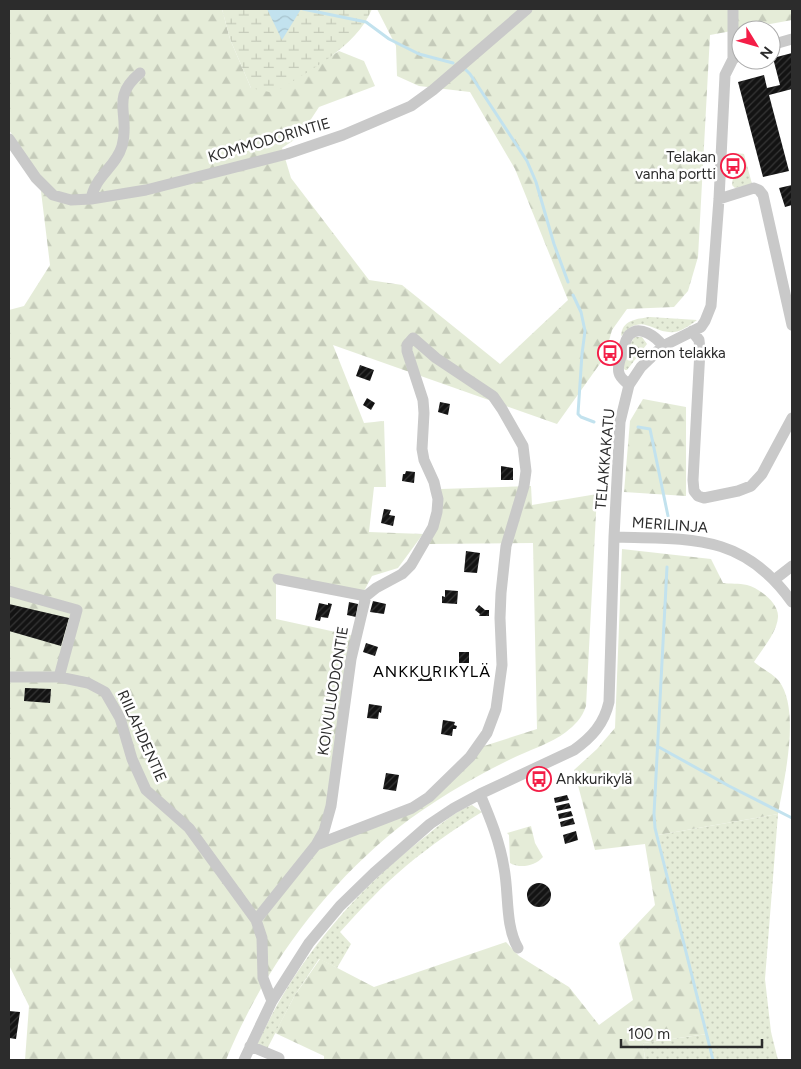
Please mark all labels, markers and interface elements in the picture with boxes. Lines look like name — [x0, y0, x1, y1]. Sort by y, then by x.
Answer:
north arrow — [731, 20, 781, 70]
text: N — [756, 43, 776, 62]
street label: KOMMODORINTIE — [206, 114, 332, 166]
place label: Telakan vanha portti — [635, 148, 716, 183]
bus stop icon: Telakan vanha portti — [720, 153, 746, 179]
bus stop icon: Pernon telakka — [597, 340, 623, 366]
place label: Pernon telakka — [628, 344, 726, 362]
street label: TELAKKAKATU — [592, 408, 618, 510]
street label: MERILINJA — [631, 513, 709, 537]
street label: KOIVULUODONTIE — [314, 625, 352, 757]
district label: ANKKURIKYLÄ — [373, 662, 491, 681]
street label: RIILAHDENTIE — [114, 687, 170, 785]
bus stop icon: Ankkurikylä — [526, 766, 552, 792]
place label: Ankkurikylä — [556, 770, 632, 788]
scale bar — [621, 1016, 762, 1048]
text: 100 m — [628, 1025, 670, 1043]

